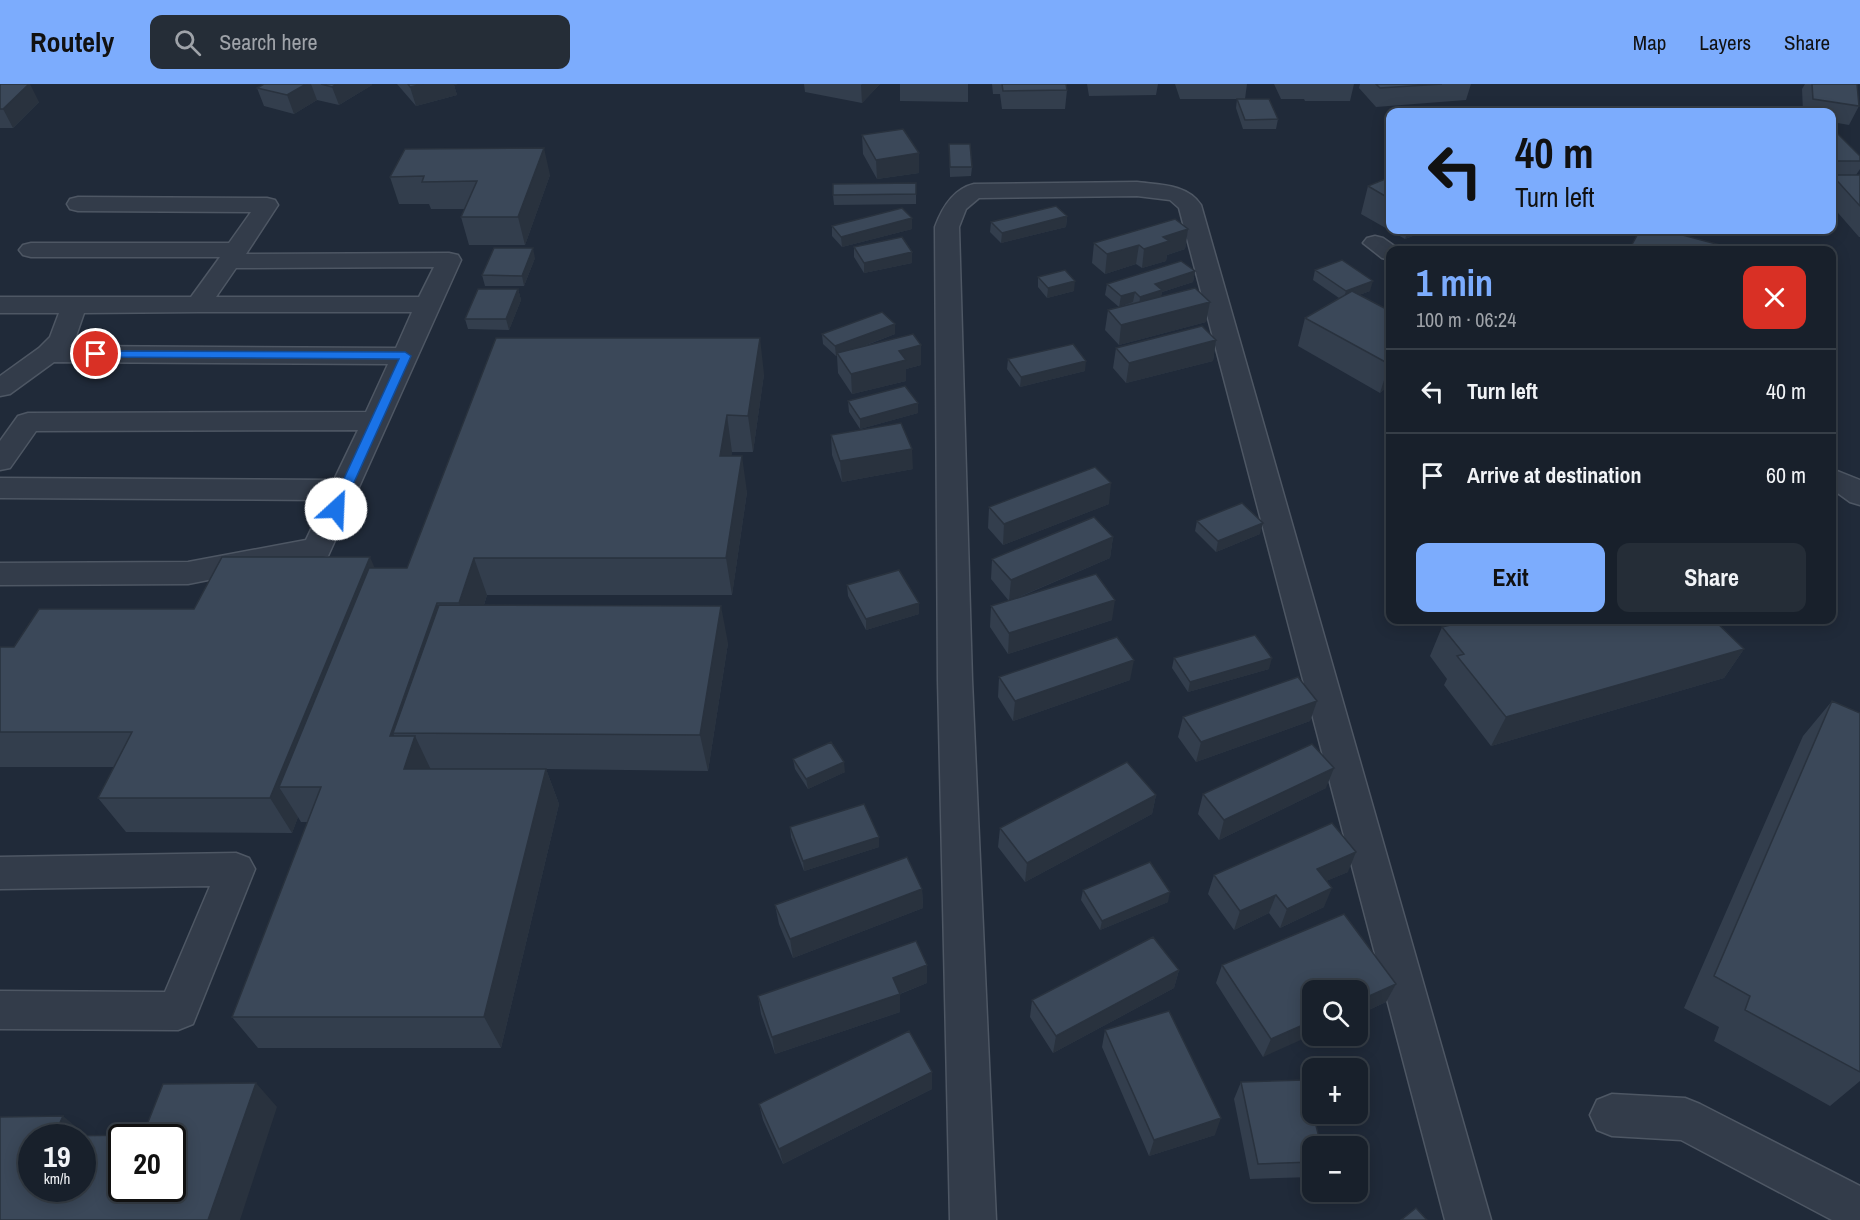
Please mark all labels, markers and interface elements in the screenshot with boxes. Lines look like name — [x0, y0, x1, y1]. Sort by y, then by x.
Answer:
search box — [150, 15, 570, 69]
text: Routely — [30, 23, 114, 61]
icon: search — [171, 26, 204, 59]
text: Search here — [219, 27, 317, 57]
text: Map — [1633, 28, 1666, 57]
text: Layers — [1699, 28, 1751, 57]
text: Share — [1784, 28, 1830, 57]
text: 40 m — [1515, 125, 1594, 181]
icon: left — [1416, 132, 1494, 210]
text: Turn left — [1515, 179, 1594, 215]
text: 1 min — [1416, 259, 1493, 307]
button: close — [1743, 266, 1806, 329]
text: 100 m · 06:24 — [1416, 306, 1516, 333]
pin — [70, 328, 121, 379]
icon: arrive — [79, 337, 112, 370]
icon: left — [1416, 375, 1449, 408]
text: Turn left — [1467, 376, 1538, 406]
text: 40 m — [1766, 376, 1806, 406]
icon: arrive — [1416, 459, 1449, 492]
text: Arrive at destination — [1467, 460, 1641, 490]
text: 60 m — [1766, 460, 1806, 490]
position arrow — [304, 477, 368, 541]
button: Exit — [1416, 543, 1605, 612]
button: Share — [1617, 543, 1806, 612]
map controls — [1302, 980, 1368, 1202]
button: search — [1302, 980, 1368, 1046]
button: + — [1302, 1058, 1368, 1124]
speed limit sign: 20 — [108, 1124, 186, 1202]
text: 19 — [43, 1136, 71, 1176]
button: − — [1302, 1136, 1368, 1202]
text: km/h — [44, 1168, 70, 1189]

